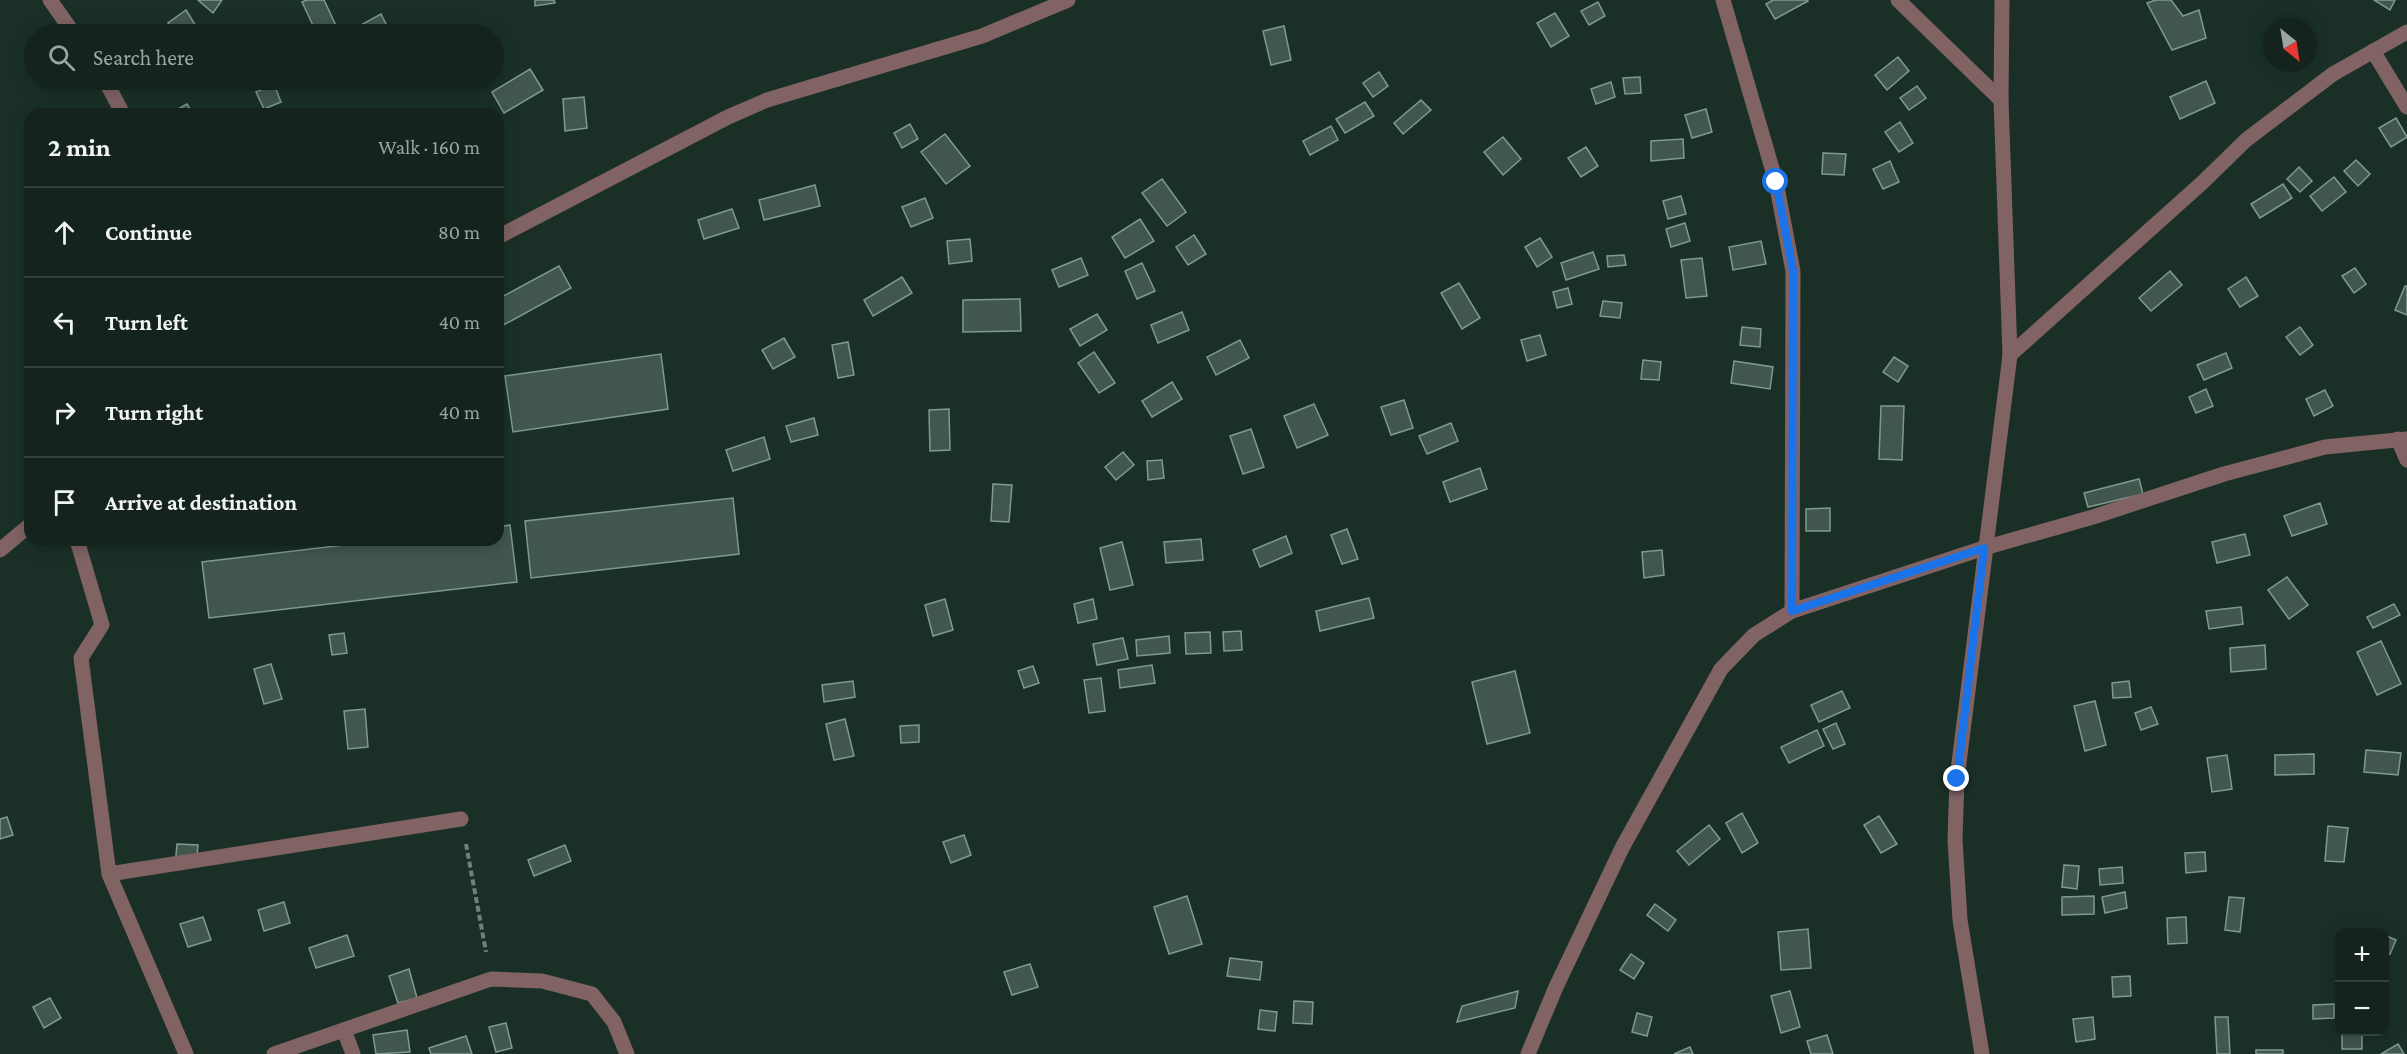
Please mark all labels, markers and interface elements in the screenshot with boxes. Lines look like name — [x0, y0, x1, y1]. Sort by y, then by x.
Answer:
north arrow — [2263, 18, 2317, 72]
search box — [24, 24, 504, 90]
icon: search — [45, 41, 78, 74]
text: Search here — [93, 45, 194, 70]
text: 2 min — [48, 133, 111, 162]
text: Walk · 160 m — [378, 136, 480, 158]
route start — [1762, 168, 1788, 194]
icon: ahead — [48, 216, 81, 249]
text: Continue — [105, 220, 192, 245]
text: 80 m — [438, 221, 480, 243]
icon: left — [48, 306, 81, 339]
text: Turn left — [105, 310, 188, 335]
text: 40 m — [439, 311, 480, 333]
icon: right — [48, 396, 81, 429]
text: Turn right — [105, 400, 203, 425]
text: 40 m — [439, 401, 480, 423]
icon: arrive — [48, 486, 81, 519]
text: Arrive at destination — [105, 490, 297, 515]
route end — [1943, 765, 1969, 791]
map controls — [2335, 928, 2389, 1036]
button: + — [2335, 928, 2389, 982]
button: − — [2335, 982, 2389, 1036]

